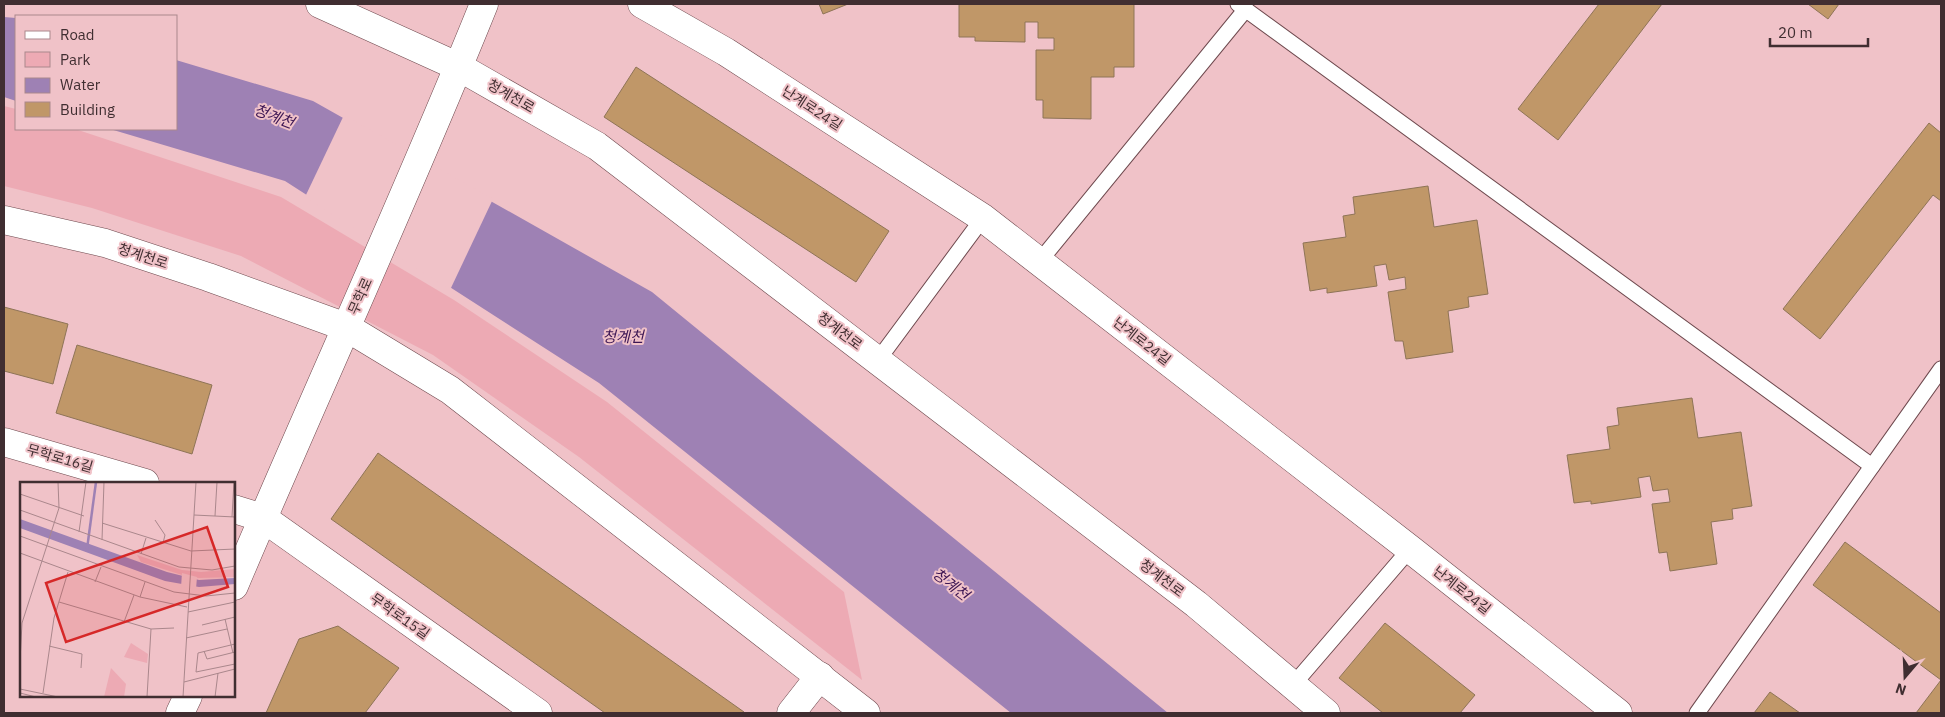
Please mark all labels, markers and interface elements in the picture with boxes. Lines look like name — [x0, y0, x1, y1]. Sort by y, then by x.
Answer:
legend — [15, 15, 178, 130]
scale bar — [1770, 15, 1868, 47]
text: 20 m — [1778, 23, 1813, 42]
text: Road — [60, 25, 95, 44]
text: Park — [60, 50, 90, 69]
text: Water — [60, 75, 101, 94]
street label: 청계천로 — [484, 75, 538, 117]
street label: 난계로24길 — [778, 82, 846, 134]
text: Building — [60, 100, 115, 119]
water label: 청계천 — [251, 100, 299, 133]
street label: 청계천로 — [116, 239, 170, 273]
street label: 무학로 — [344, 275, 376, 317]
street label: 청계천로 — [814, 308, 866, 354]
street label: 난계로24길 — [1110, 313, 1174, 369]
water label: 청계천 — [602, 327, 646, 346]
street label: 무학로16길 — [25, 440, 95, 476]
inset map — [20, 482, 235, 697]
street label: 청계천로 — [1136, 555, 1188, 601]
street label: 난계로24길 — [1430, 562, 1494, 618]
water label: 청계천 — [929, 564, 975, 606]
street label: 무학로15길 — [367, 589, 433, 643]
north arrow — [1880, 652, 1930, 702]
text: N — [1893, 679, 1908, 699]

